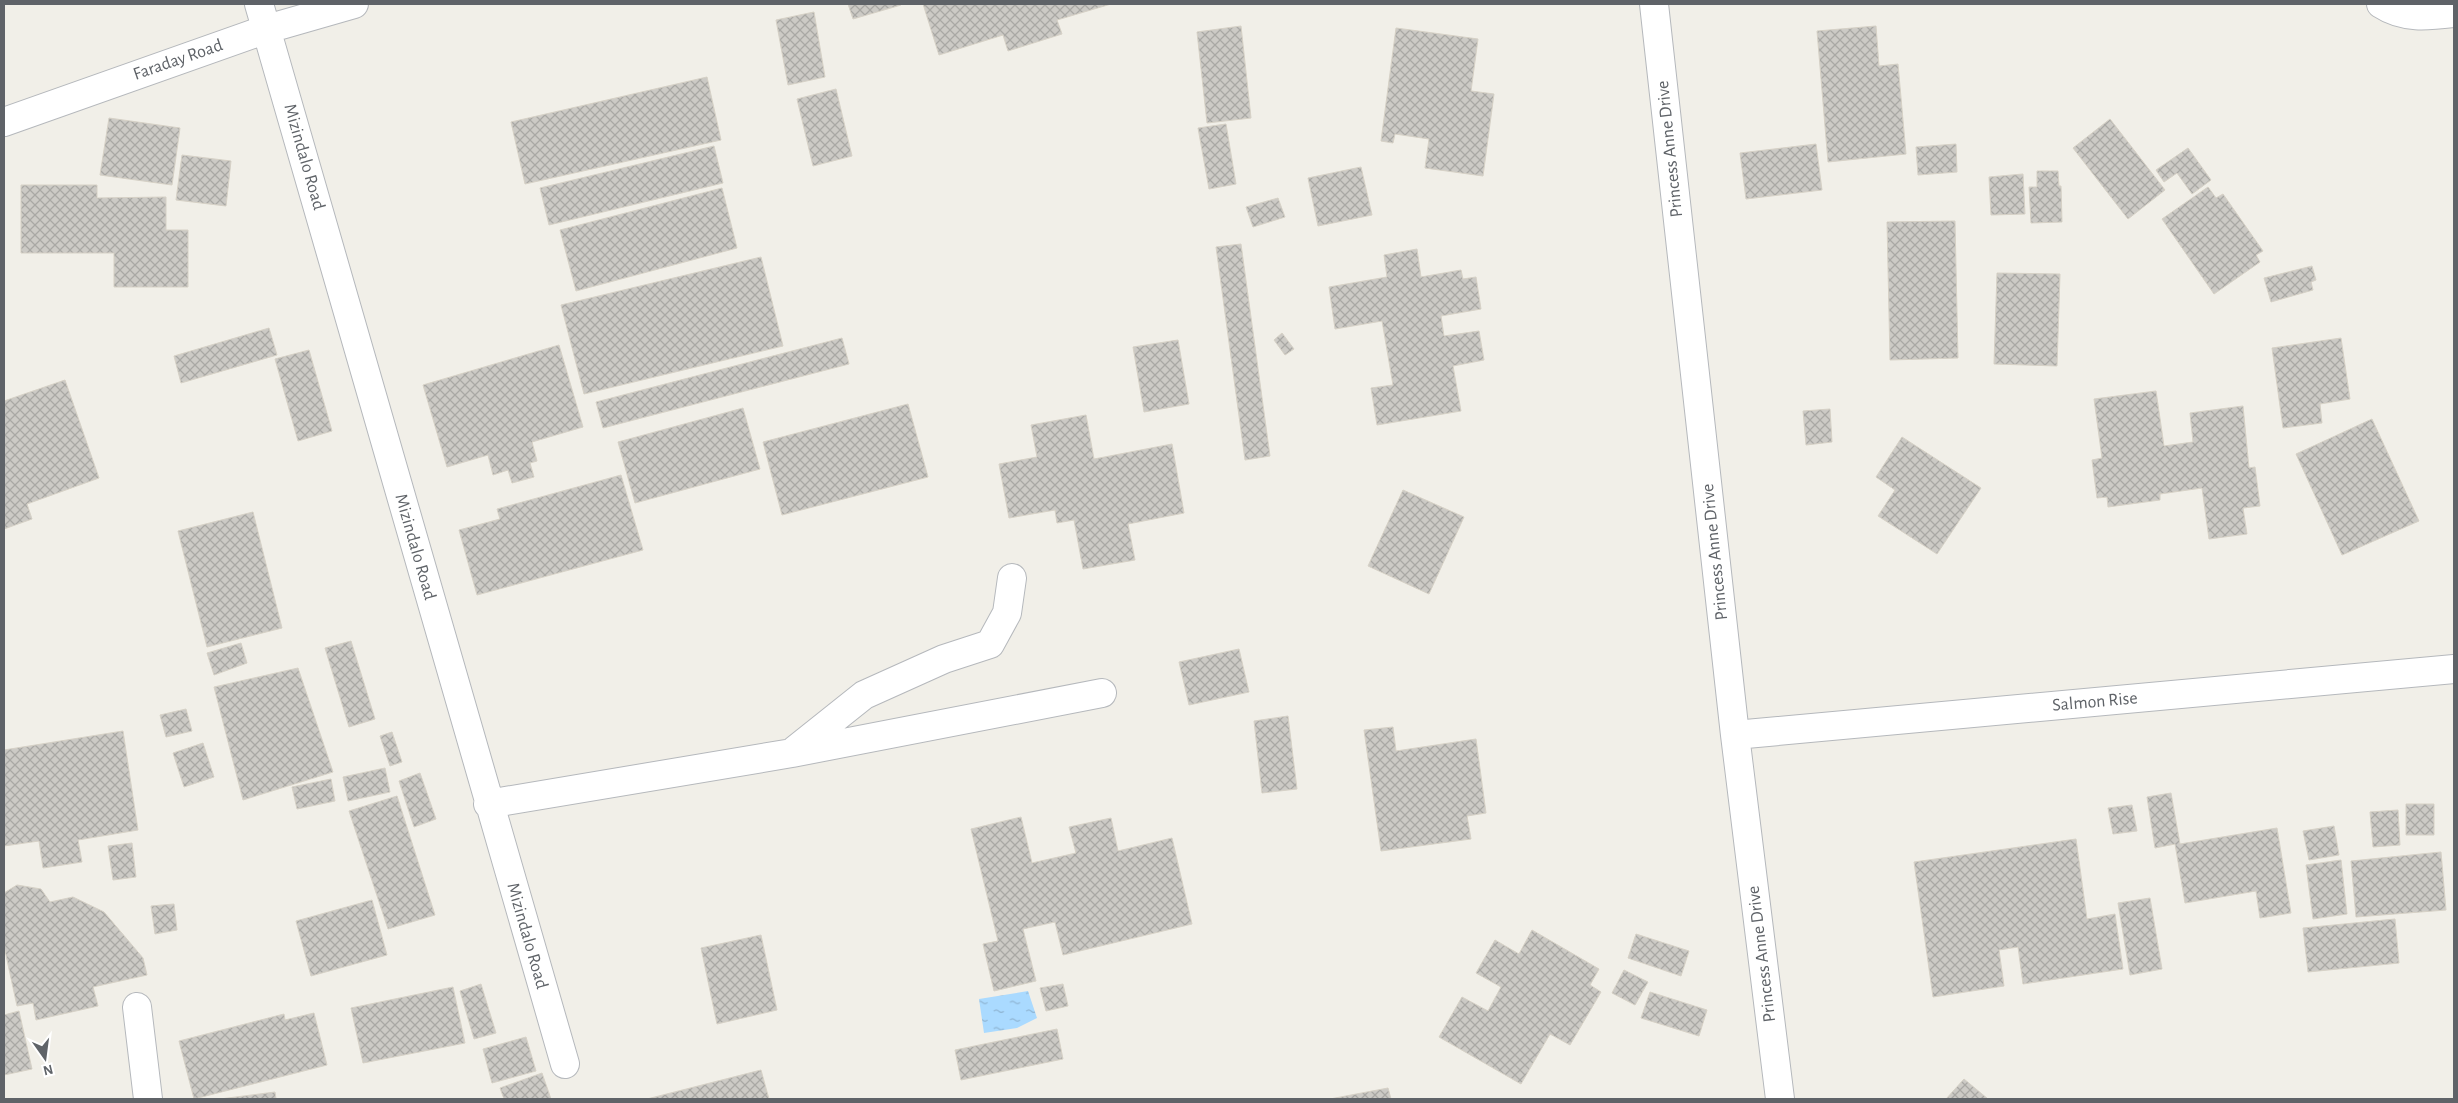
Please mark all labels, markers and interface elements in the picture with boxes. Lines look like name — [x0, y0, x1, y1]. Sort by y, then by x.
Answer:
street label: Faraday Road — [131, 36, 225, 84]
street label: Princess Anne Drive — [1654, 80, 1686, 218]
street label: Mizindalo Road — [280, 102, 328, 212]
street label: Princess Anne Drive — [1699, 483, 1731, 621]
street label: Mizindalo Road — [391, 492, 439, 602]
street label: Salmon Rise — [2052, 689, 2138, 715]
street label: Mizindalo Road — [503, 881, 551, 991]
street label: Princess Anne Drive — [1745, 885, 1779, 1023]
north arrow — [20, 1033, 70, 1083]
text: N — [41, 1062, 54, 1078]

